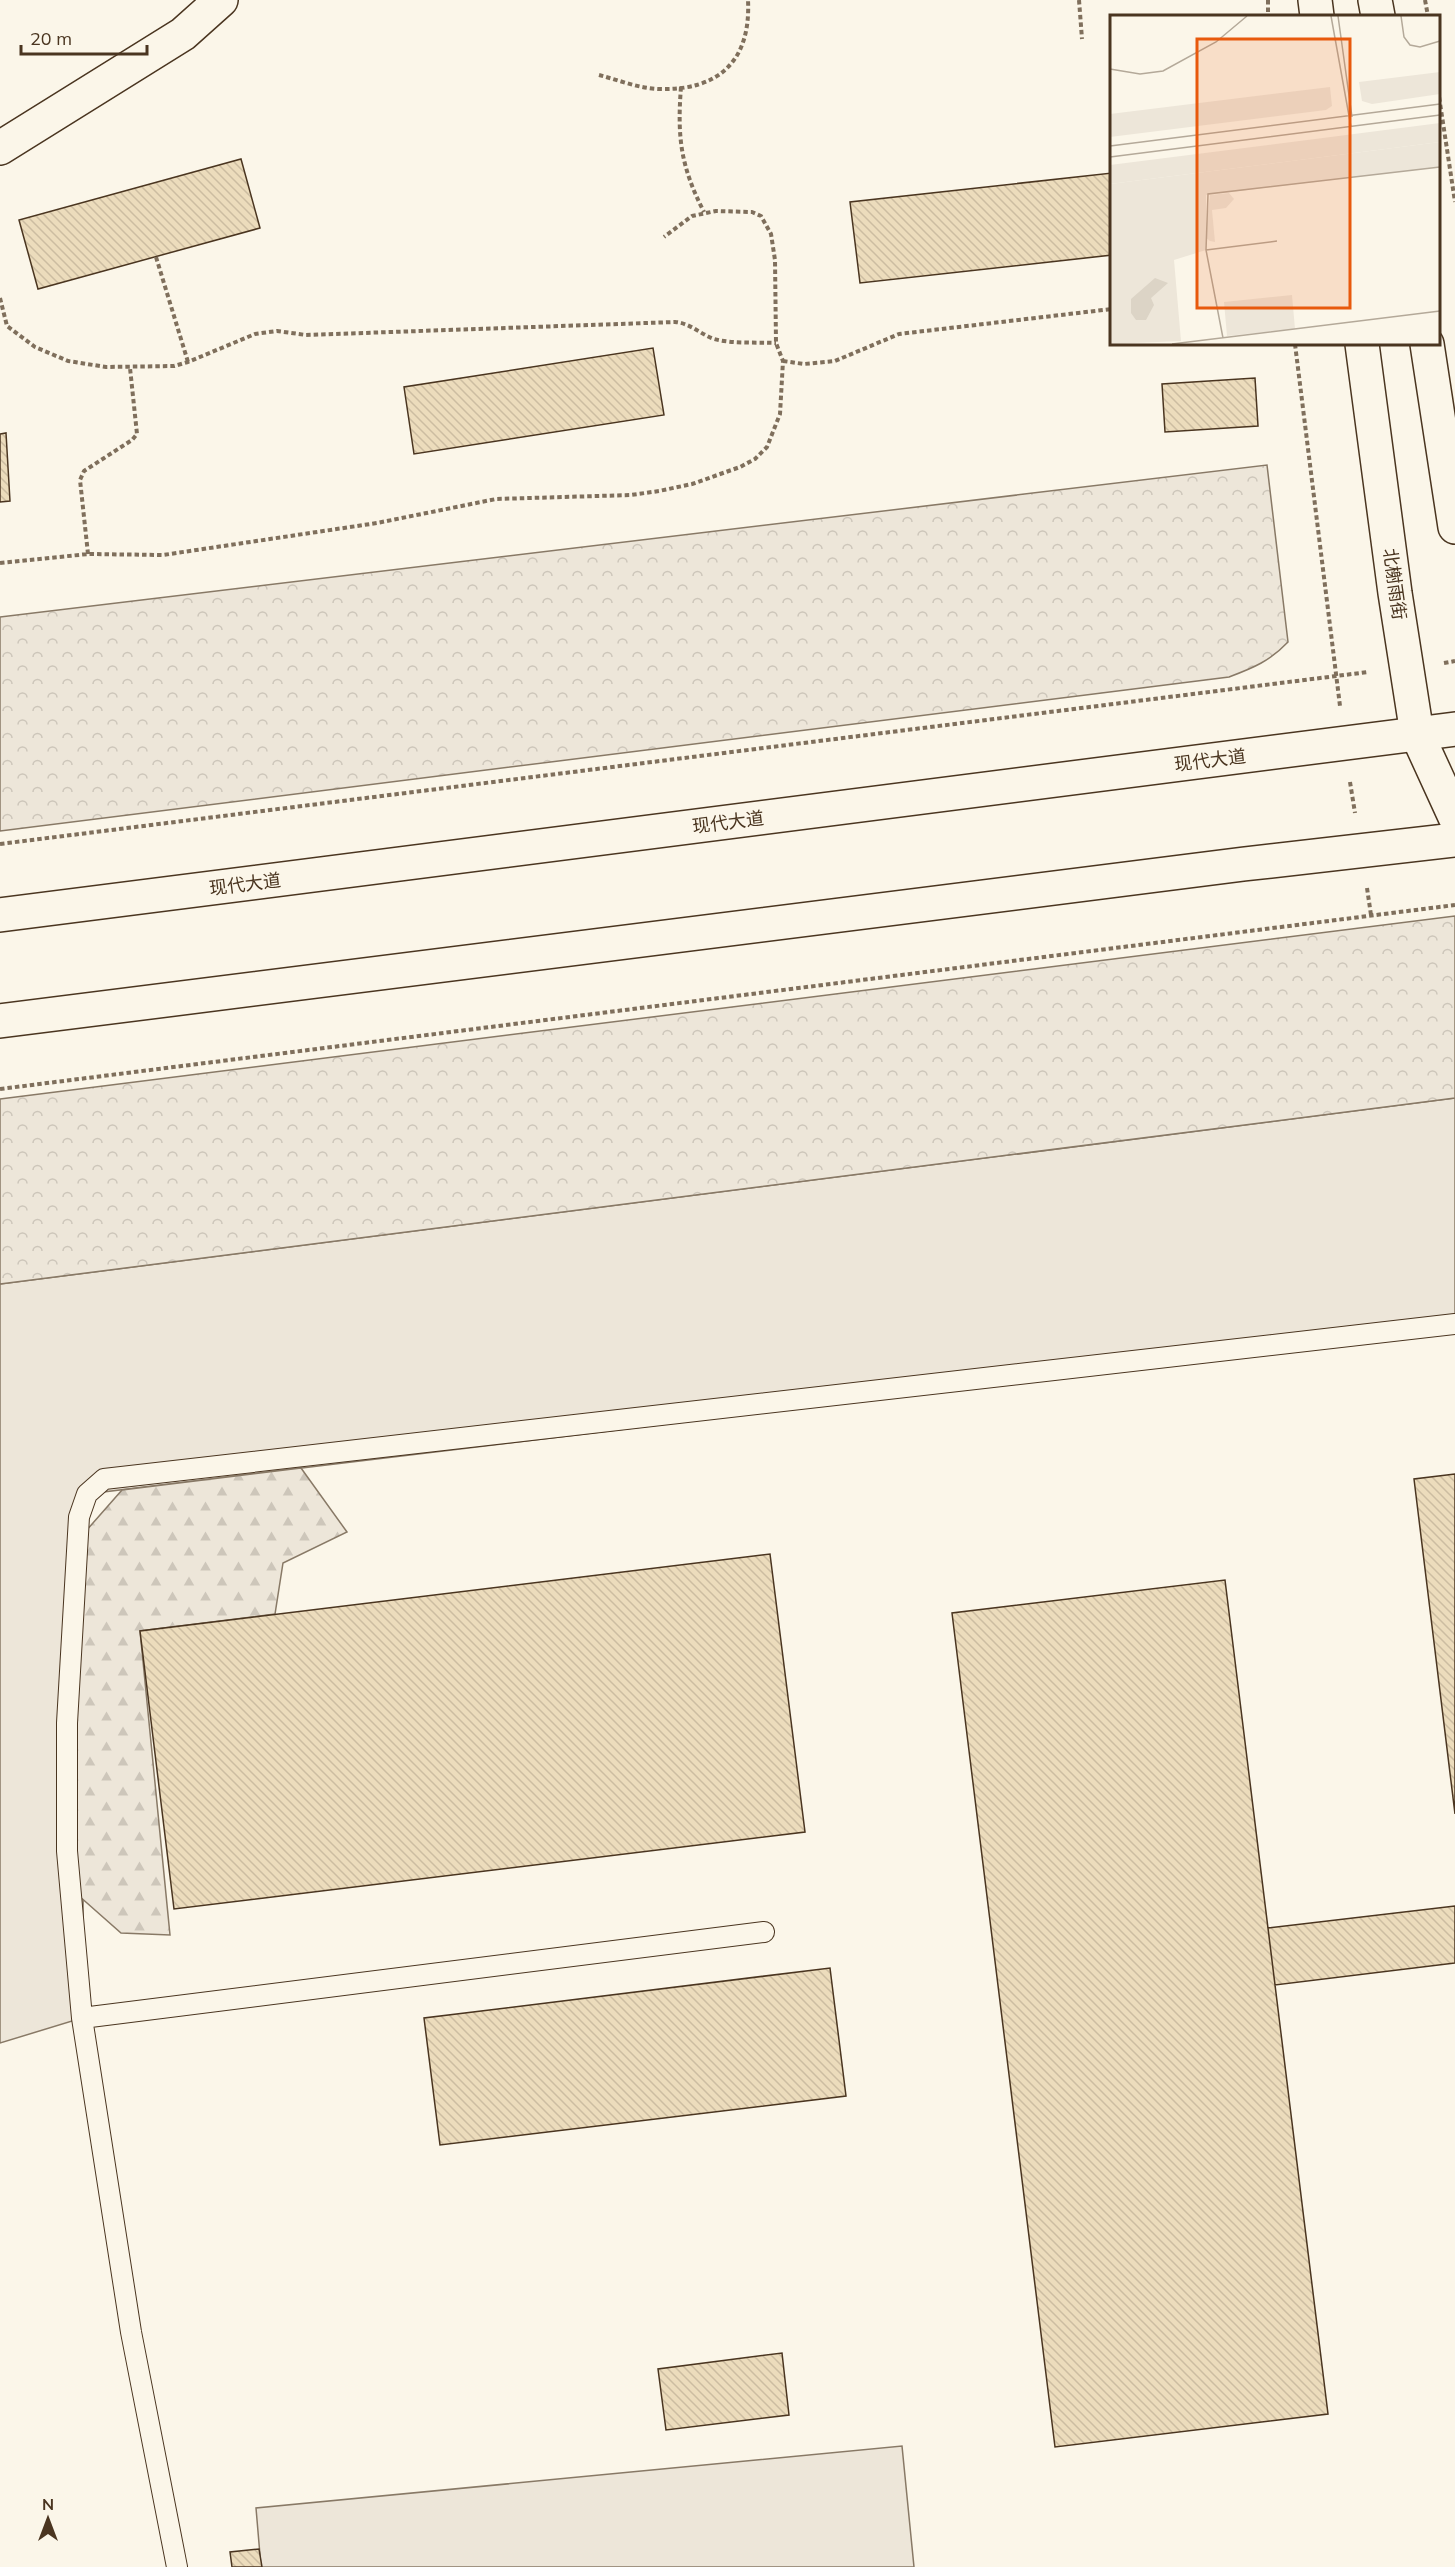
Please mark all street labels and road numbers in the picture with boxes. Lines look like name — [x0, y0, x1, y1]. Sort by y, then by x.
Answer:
street label: 北榭雨街 — [1379, 547, 1411, 621]
street label: 现代大道 — [1173, 744, 1247, 776]
street label: 现代大道 — [691, 806, 765, 838]
street label: 现代大道 — [208, 868, 282, 900]

